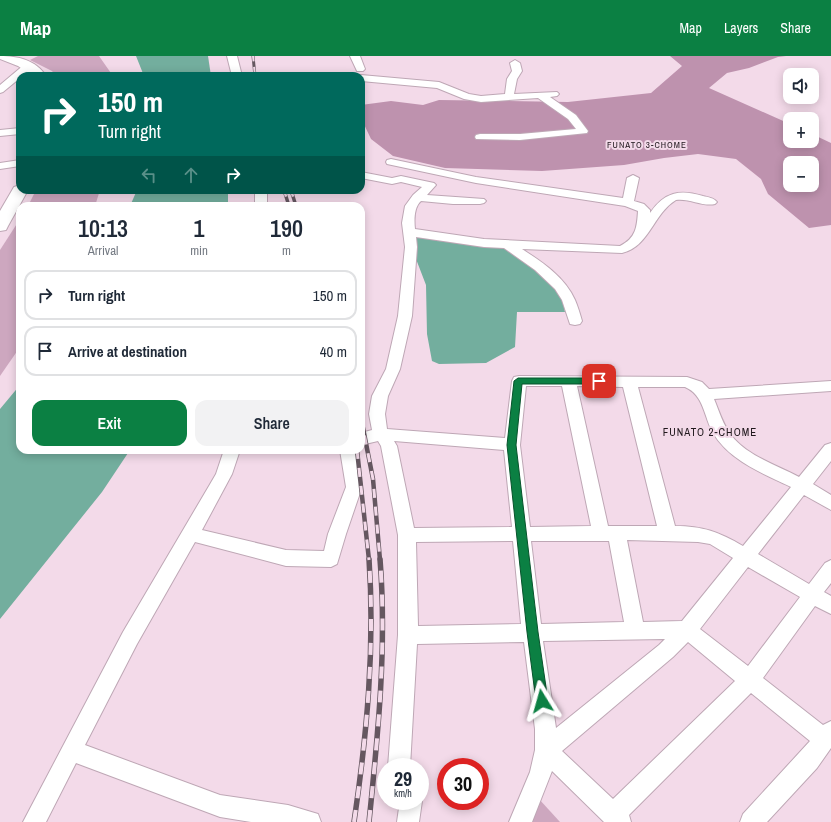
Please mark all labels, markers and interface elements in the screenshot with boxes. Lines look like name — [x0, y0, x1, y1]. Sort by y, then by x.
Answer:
text: Map — [20, 15, 51, 41]
text: Map — [680, 19, 702, 37]
text: Layers — [724, 19, 758, 37]
text: Share — [780, 19, 811, 37]
map controls — [783, 68, 819, 192]
button: sound — [783, 68, 819, 104]
text: 150 m — [98, 83, 163, 121]
icon: right — [32, 88, 84, 140]
button: + — [783, 112, 819, 148]
text: Turn right — [98, 119, 161, 144]
district label: FUNATO 3-CHOME — [607, 139, 687, 151]
button: − — [783, 156, 819, 192]
icon: left — [138, 164, 160, 186]
icon: ahead — [180, 164, 202, 186]
icon: right — [222, 164, 244, 186]
text: 10:13 — [78, 212, 128, 244]
text: 1 — [194, 212, 205, 244]
text: 190 — [270, 212, 303, 244]
text: Arrival — [88, 242, 118, 259]
text: min — [190, 242, 208, 259]
text: m — [282, 242, 291, 259]
icon: right — [34, 284, 56, 306]
text: Turn right — [68, 285, 125, 306]
text: 150 m — [313, 285, 347, 306]
icon: arrive — [34, 340, 56, 362]
text: Arrive at destination — [68, 341, 187, 362]
text: 40 m — [320, 341, 347, 362]
pin — [582, 364, 616, 398]
icon: arrive — [588, 370, 610, 392]
button: Exit — [32, 400, 187, 446]
button: Share — [195, 400, 349, 446]
district label: FUNATO 2-CHOME — [663, 425, 757, 439]
position arrow — [521, 680, 563, 722]
speed limit sign: 30 — [437, 758, 489, 810]
text: 29 — [394, 765, 412, 792]
text: km/h — [394, 787, 412, 800]

